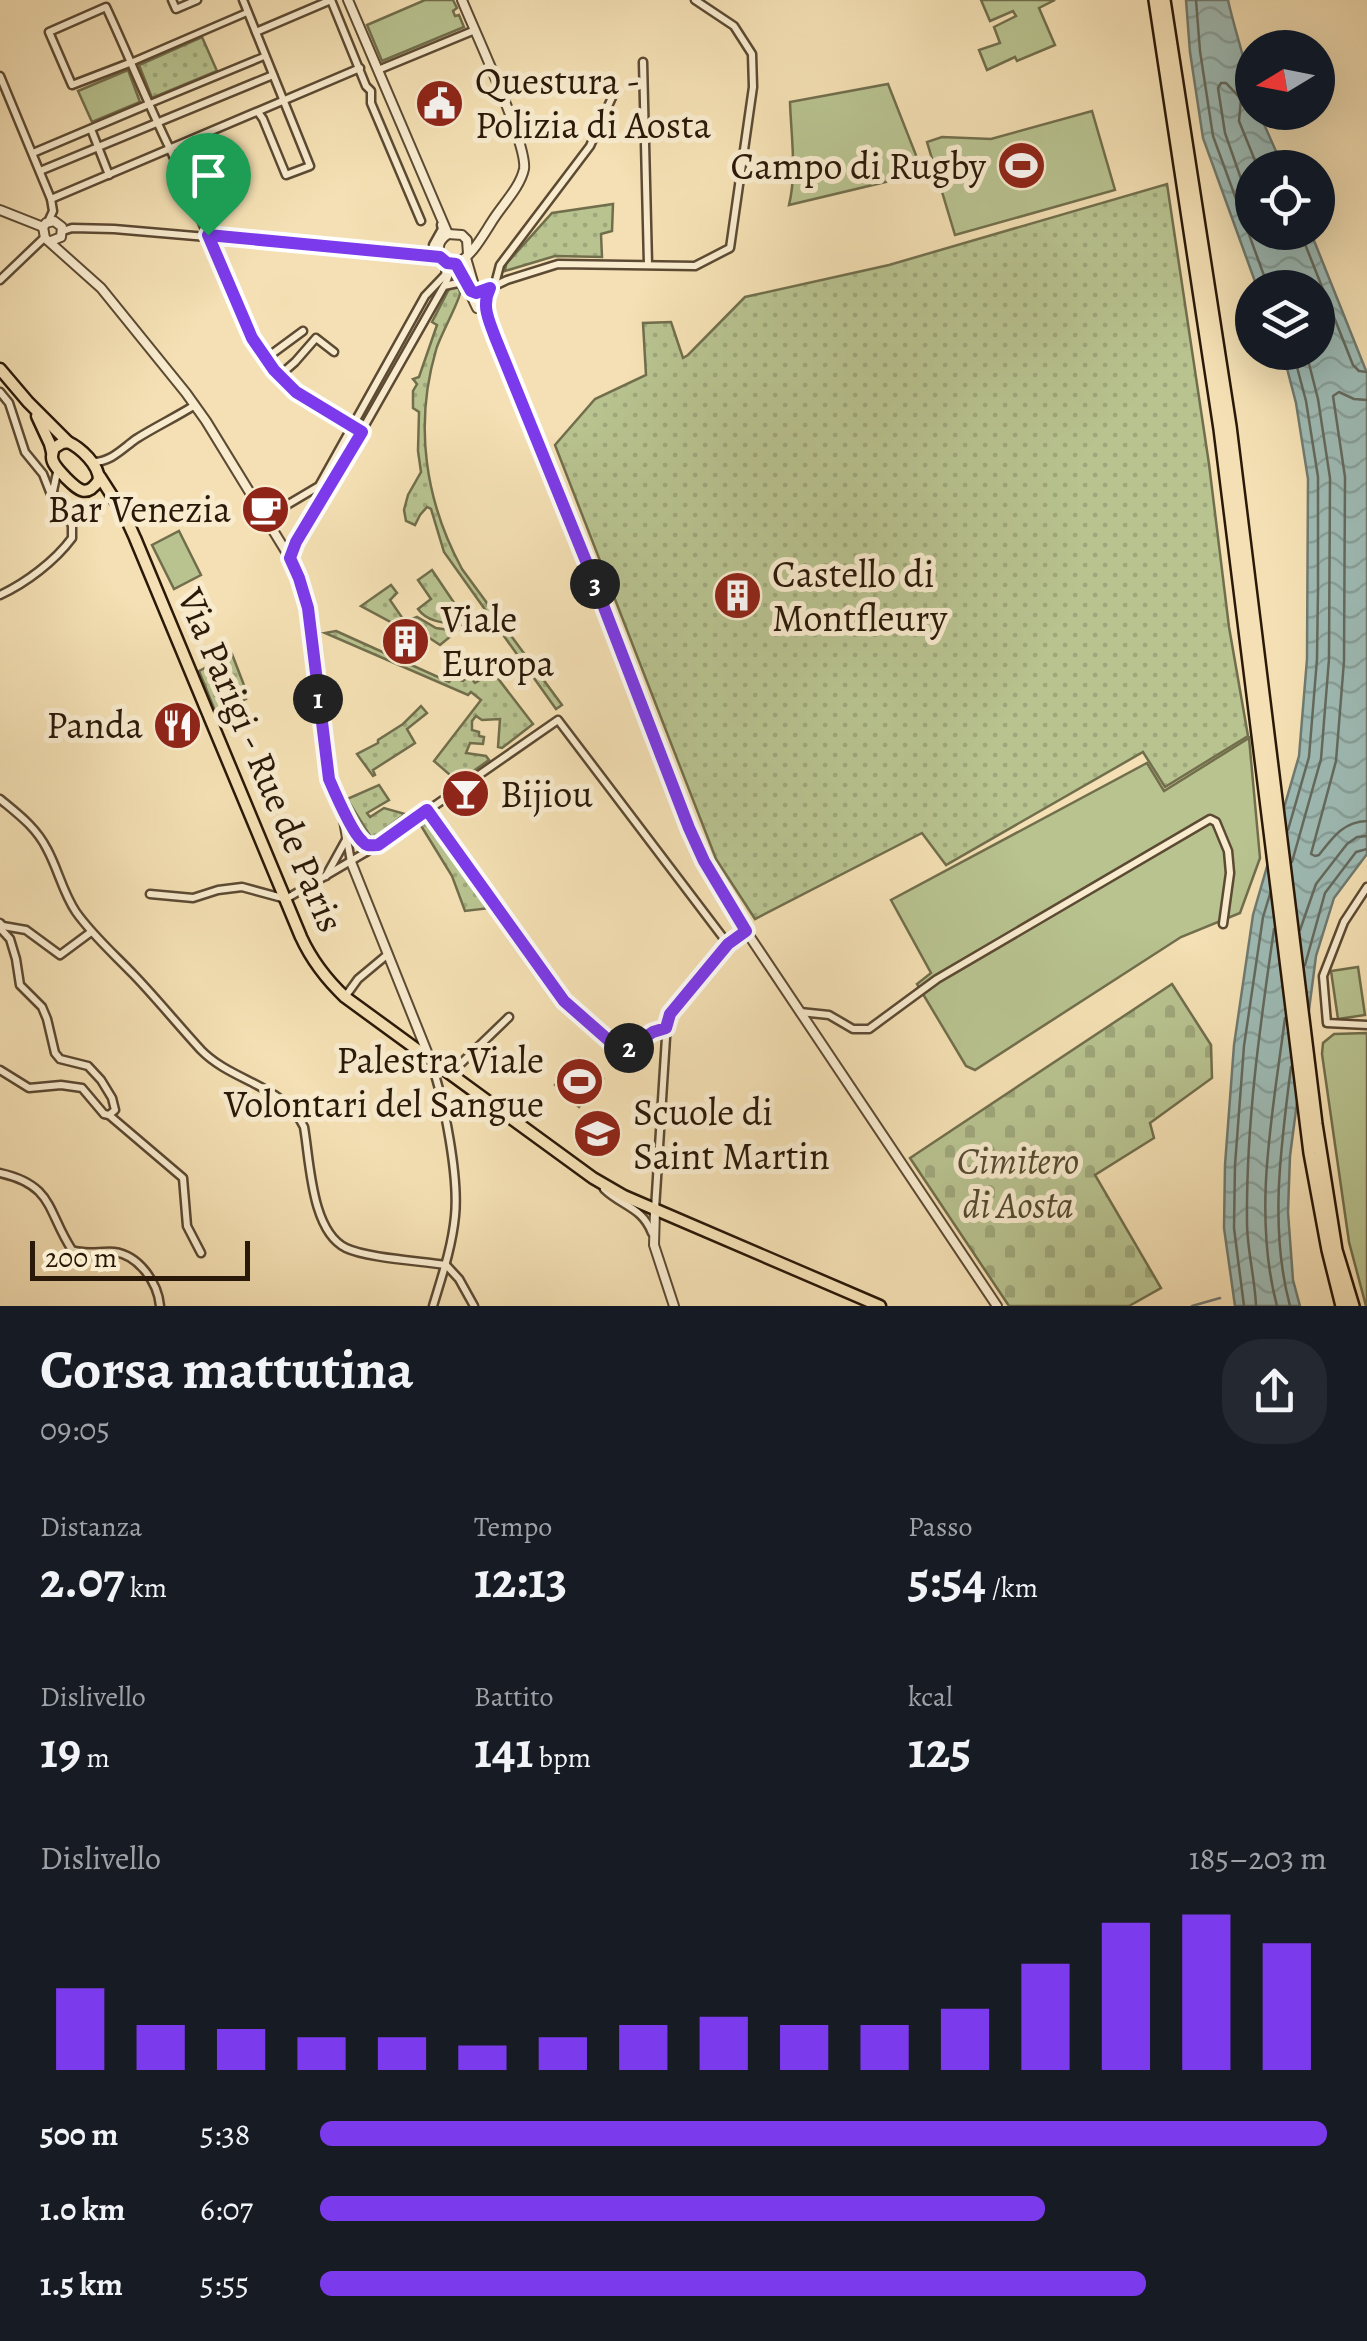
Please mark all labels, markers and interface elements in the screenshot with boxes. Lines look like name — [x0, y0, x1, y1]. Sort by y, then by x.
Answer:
north arrow — [1235, 30, 1335, 130]
map controls — [1235, 30, 1335, 370]
place label: Questura - Polizia di Aosta — [475, 55, 712, 151]
public building icon: Questura - Polizia di Aosta — [414, 77, 466, 129]
pin — [166, 133, 251, 236]
place label: Campo di Rugby — [730, 140, 987, 192]
sports icon: Campo di Rugby — [995, 140, 1047, 192]
icon: arrive — [181, 148, 236, 203]
button: locate — [1235, 150, 1335, 250]
button: layers — [1235, 270, 1335, 370]
place label: Bar Venezia — [47, 483, 231, 535]
cafe icon: Bar Venezia — [240, 483, 292, 535]
place label: Castello di Montfleury — [772, 548, 948, 644]
pin: 3 — [570, 559, 620, 609]
text: 3 — [589, 565, 601, 603]
building icon: Castello di Montfleury — [711, 570, 763, 622]
street label: Via Parigi - Rue de Paris — [165, 579, 357, 940]
place label: Viale Europa — [440, 593, 554, 689]
building icon: Viale Europa — [380, 615, 432, 667]
pin: 1 — [293, 674, 343, 724]
text: 1 — [313, 680, 323, 718]
place label: Panda — [46, 699, 143, 751]
restaurant icon: Panda — [152, 699, 204, 751]
bar icon: Bijiou — [439, 768, 491, 820]
place label: Bijiou — [500, 768, 593, 820]
pin: 2 — [604, 1023, 654, 1073]
text: 2 — [622, 1029, 636, 1067]
place label: Palestra Viale Volontari del Sangue — [223, 1034, 544, 1130]
sports icon: Palestra Viale Volontari del Sangue — [553, 1056, 605, 1108]
place label: Scuole di Saint Martin — [633, 1086, 830, 1182]
school or university icon: Scuole di Saint Martin — [572, 1108, 624, 1160]
park label: Cimitero di Aosta — [957, 1135, 1079, 1231]
scale bar — [30, 1236, 250, 1280]
text: 200 m — [45, 1239, 117, 1277]
text: Corsa mattutina — [40, 1332, 414, 1407]
button: share — [1222, 1339, 1327, 1444]
text: 09:05 — [40, 1407, 110, 1451]
text: Distanza — [40, 1508, 142, 1546]
text: Tempo — [474, 1508, 552, 1546]
text: Passo — [908, 1508, 972, 1546]
text: 2.07 — [40, 1546, 124, 1614]
text: 12:13 — [474, 1546, 567, 1614]
text: 5:54 — [908, 1546, 986, 1614]
text: km — [124, 1569, 167, 1607]
text: /km — [986, 1569, 1038, 1607]
text: Dislivello — [40, 1678, 146, 1716]
text: Battito — [474, 1678, 553, 1716]
text: kcal — [908, 1678, 953, 1716]
text: 19 — [40, 1716, 81, 1784]
text: 141 — [474, 1716, 533, 1784]
text: 125 — [908, 1716, 971, 1784]
text: m — [81, 1739, 110, 1777]
text: bpm — [533, 1739, 591, 1777]
text: Dislivello — [40, 1836, 161, 1880]
text: 185–203 m — [1189, 1836, 1327, 1880]
text: 500 m — [40, 2112, 118, 2156]
text: 5:38 — [200, 2112, 250, 2156]
text: 1.0 km — [40, 2187, 125, 2231]
text: 6:07 — [200, 2187, 253, 2231]
text: 1.5 km — [40, 2262, 123, 2306]
text: 5:55 — [200, 2262, 249, 2306]

